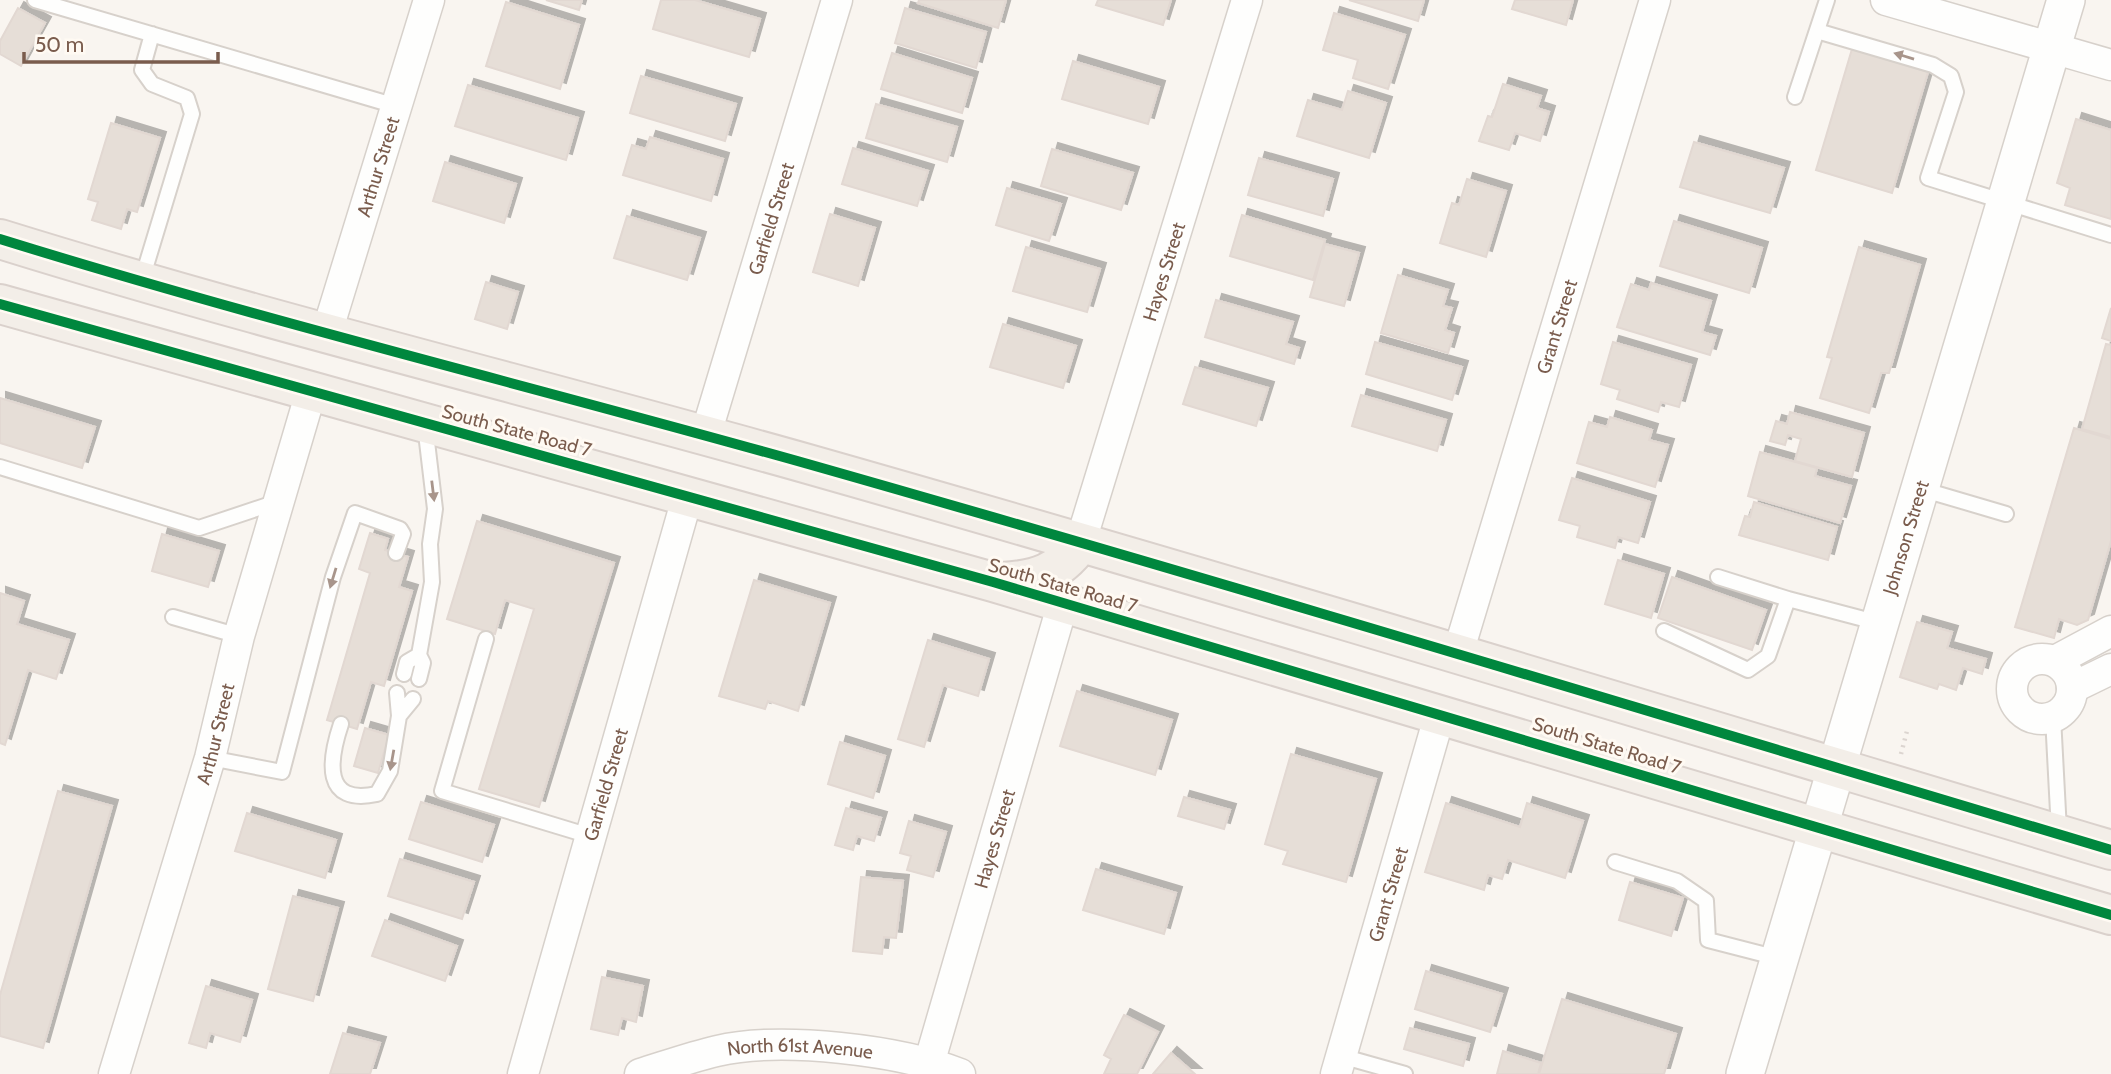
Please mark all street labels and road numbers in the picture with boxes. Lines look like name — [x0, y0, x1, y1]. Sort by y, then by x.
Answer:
street label: Arthur Street — [352, 113, 405, 220]
street label: Garfield Street — [744, 159, 799, 278]
street label: Hayes Street — [1138, 219, 1190, 324]
street label: Grant Street — [1532, 276, 1582, 377]
street label: South State Road 7 — [440, 399, 595, 462]
street label: Johnson Street — [1878, 477, 1934, 598]
street label: South State Road 7 — [986, 553, 1140, 618]
street label: Arthur Street — [192, 680, 240, 787]
street label: South State Road 7 — [1530, 712, 1684, 779]
street label: Garfield Street — [579, 725, 633, 844]
street label: Hayes Street — [970, 786, 1020, 891]
street label: Grant Street — [1364, 844, 1413, 945]
street label: North 61st Avenue — [726, 1034, 875, 1064]

